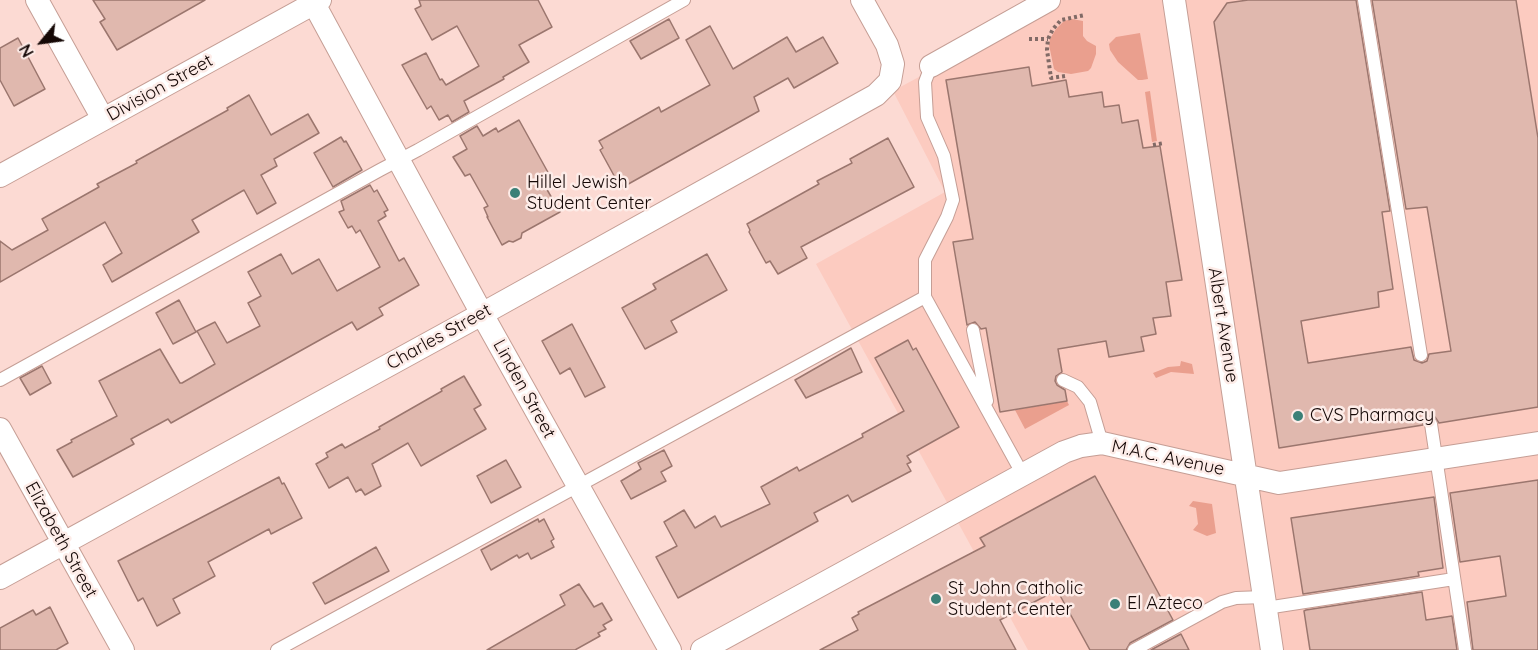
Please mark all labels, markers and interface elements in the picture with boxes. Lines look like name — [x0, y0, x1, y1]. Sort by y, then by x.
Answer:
north arrow — [12, 12, 72, 72]
text: N — [15, 41, 38, 61]
street label: Division Street — [103, 50, 217, 126]
place label: Hillel Jewish Student Center — [527, 172, 651, 214]
marker: Hillel Jewish Student Center — [508, 186, 522, 200]
street label: Albert Avenue — [1203, 266, 1243, 384]
street label: Charles Street — [383, 299, 495, 375]
street label: Linden Street — [488, 336, 560, 442]
place label: CVS Pharmacy — [1310, 405, 1434, 427]
marker: CVS Pharmacy — [1291, 409, 1305, 423]
street label: M.A.C. Avenue — [1110, 436, 1226, 480]
street label: Elizabeth Street — [20, 478, 102, 602]
place label: St John Catholic Student Center — [948, 578, 1083, 620]
marker: St John Catholic Student Center — [929, 592, 943, 606]
place label: El Azteco — [1127, 593, 1203, 615]
marker: El Azteco — [1108, 597, 1122, 611]

